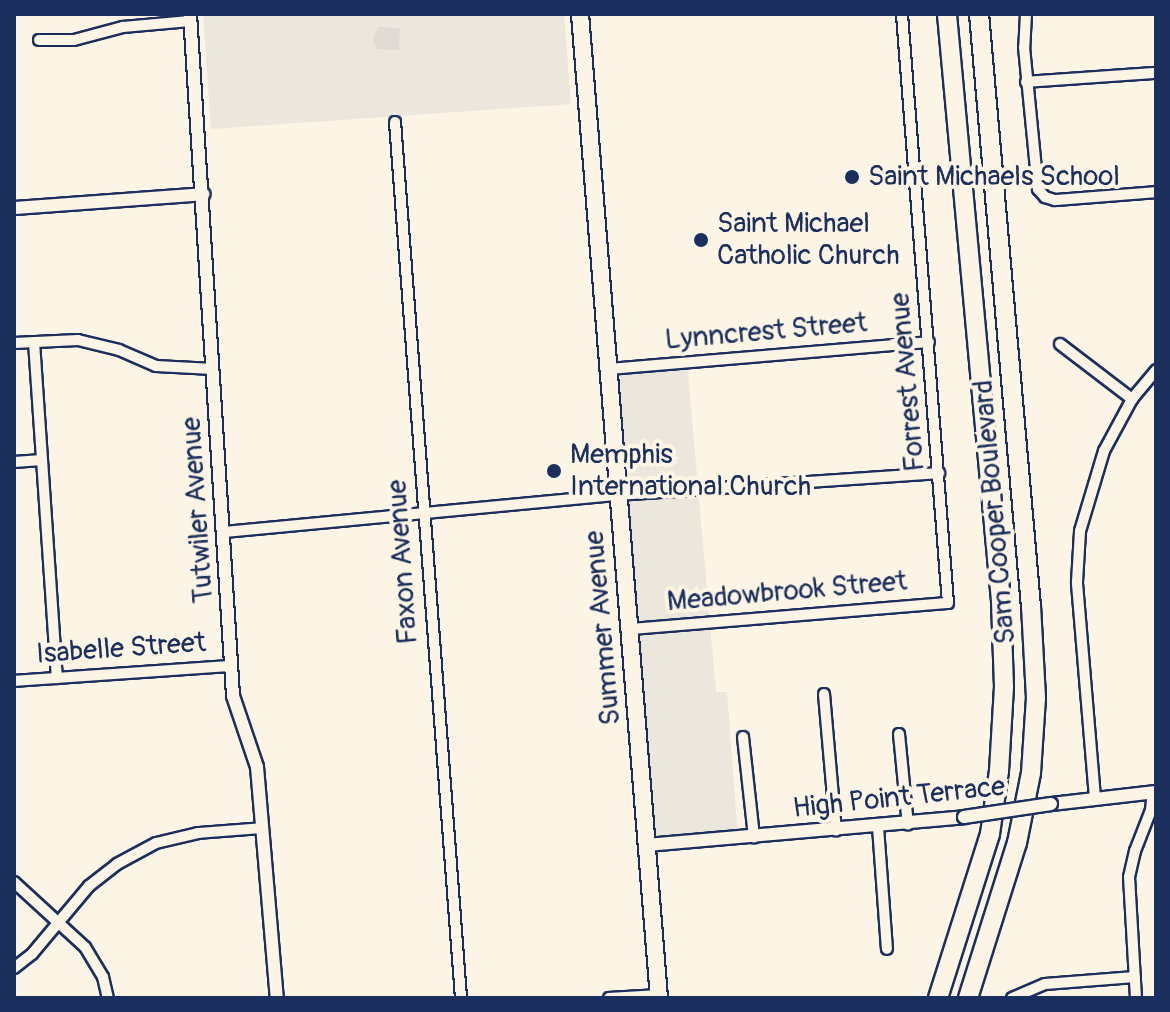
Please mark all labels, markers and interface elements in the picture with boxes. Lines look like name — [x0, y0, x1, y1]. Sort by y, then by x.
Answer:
place label: Saint Michaels School — [868, 160, 1120, 194]
marker: Saint Michaels School — [843, 168, 861, 186]
place label: Saint Michael Catholic Church — [717, 207, 900, 273]
marker: Saint Michael Catholic Church — [692, 231, 710, 249]
street label: Forrest Avenue — [883, 291, 933, 473]
street label: Lynncrest Street — [664, 306, 868, 358]
street label: Sam Cooper Boulevard — [967, 378, 1023, 646]
street label: Tutwiler Avenue — [175, 416, 221, 604]
place label: Memphis International Church — [570, 438, 811, 504]
marker: Memphis International Church — [545, 462, 563, 480]
street label: Faxon Avenue — [380, 479, 426, 645]
street label: Summer Avenue — [578, 529, 628, 727]
street label: Meadowbrook Street — [666, 565, 908, 619]
street label: Isabelle Street — [35, 626, 207, 672]
street label: High Point Terrace — [791, 770, 1007, 826]

